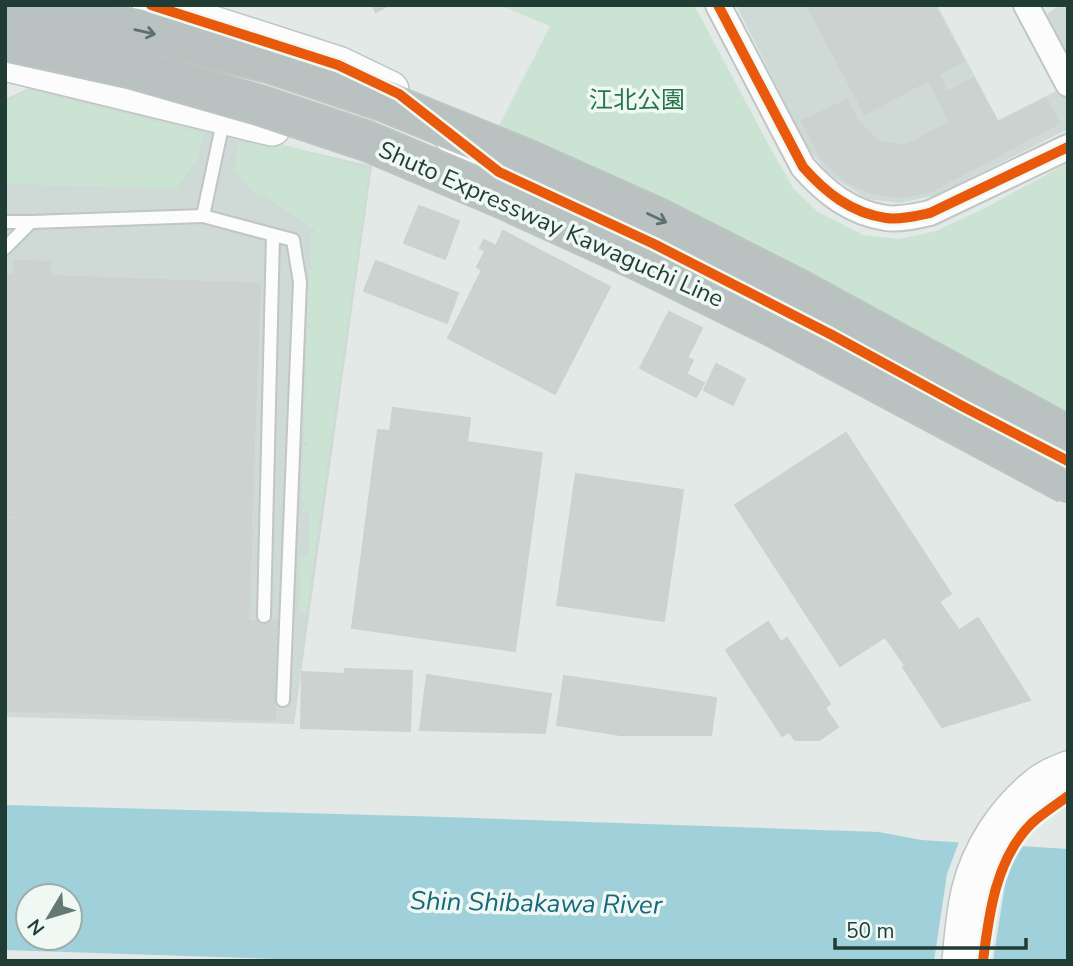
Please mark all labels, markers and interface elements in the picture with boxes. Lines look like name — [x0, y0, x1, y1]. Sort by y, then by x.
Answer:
one-way arrow — [133, 26, 156, 39]
park label: 江北公園 — [589, 84, 685, 116]
street label: Shuto Expressway Kawaguchi Line — [373, 133, 729, 315]
one-way arrow — [646, 212, 667, 225]
north arrow — [14, 882, 84, 952]
water label: Shin Shibakawa River — [410, 883, 663, 923]
scale bar — [835, 906, 1026, 950]
text: N — [22, 913, 51, 940]
text: 50 m — [846, 917, 895, 945]

